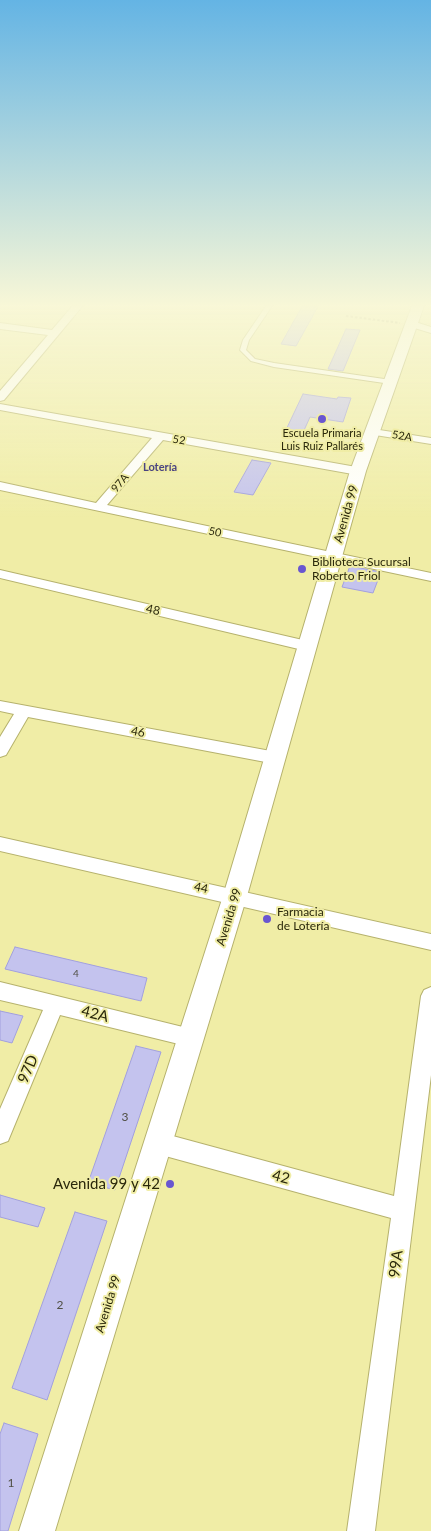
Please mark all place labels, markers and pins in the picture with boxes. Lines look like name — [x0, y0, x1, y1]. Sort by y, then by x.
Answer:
marker: Escuela Primaria Luis Ruiz Pallarés — [316, 413, 328, 425]
place label: Escuela Primaria Luis Ruiz Pallarés — [281, 426, 363, 452]
place label: Biblioteca Sucursal Roberto Friol — [312, 555, 411, 583]
marker: Biblioteca Sucursal Roberto Friol — [296, 563, 308, 575]
place label: Farmacia de Lotería — [277, 905, 329, 933]
marker: Farmacia de Lotería — [261, 913, 273, 925]
place label: Avenida 99 y 42 — [53, 1175, 160, 1193]
marker: Avenida 99 y 42 — [164, 1178, 176, 1190]

